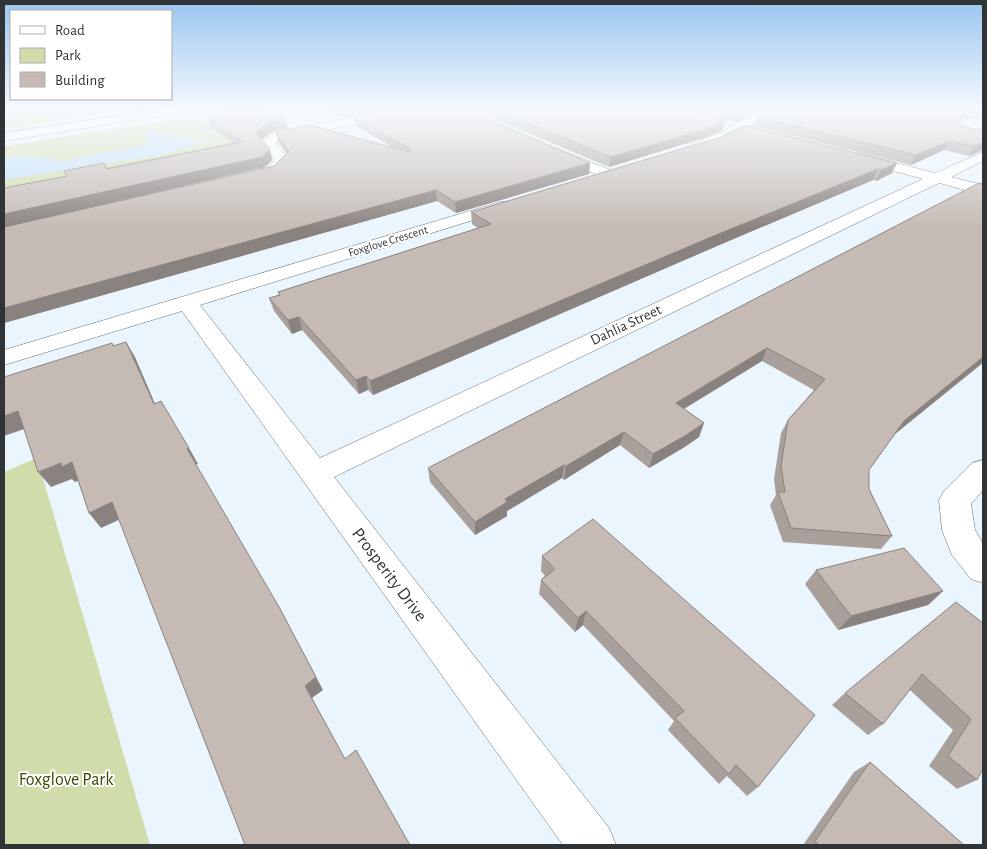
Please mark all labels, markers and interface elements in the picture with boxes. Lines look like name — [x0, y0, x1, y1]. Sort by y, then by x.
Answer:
legend — [10, 10, 172, 100]
text: Road — [55, 23, 85, 38]
text: Park — [55, 48, 81, 63]
text: Building — [55, 73, 105, 88]
street label: Foxglove Crescent — [347, 223, 429, 259]
street label: Dahlia Street — [588, 302, 664, 348]
street label: Prosperity Drive — [348, 525, 430, 625]
park label: Foxglove Park — [19, 771, 114, 789]

